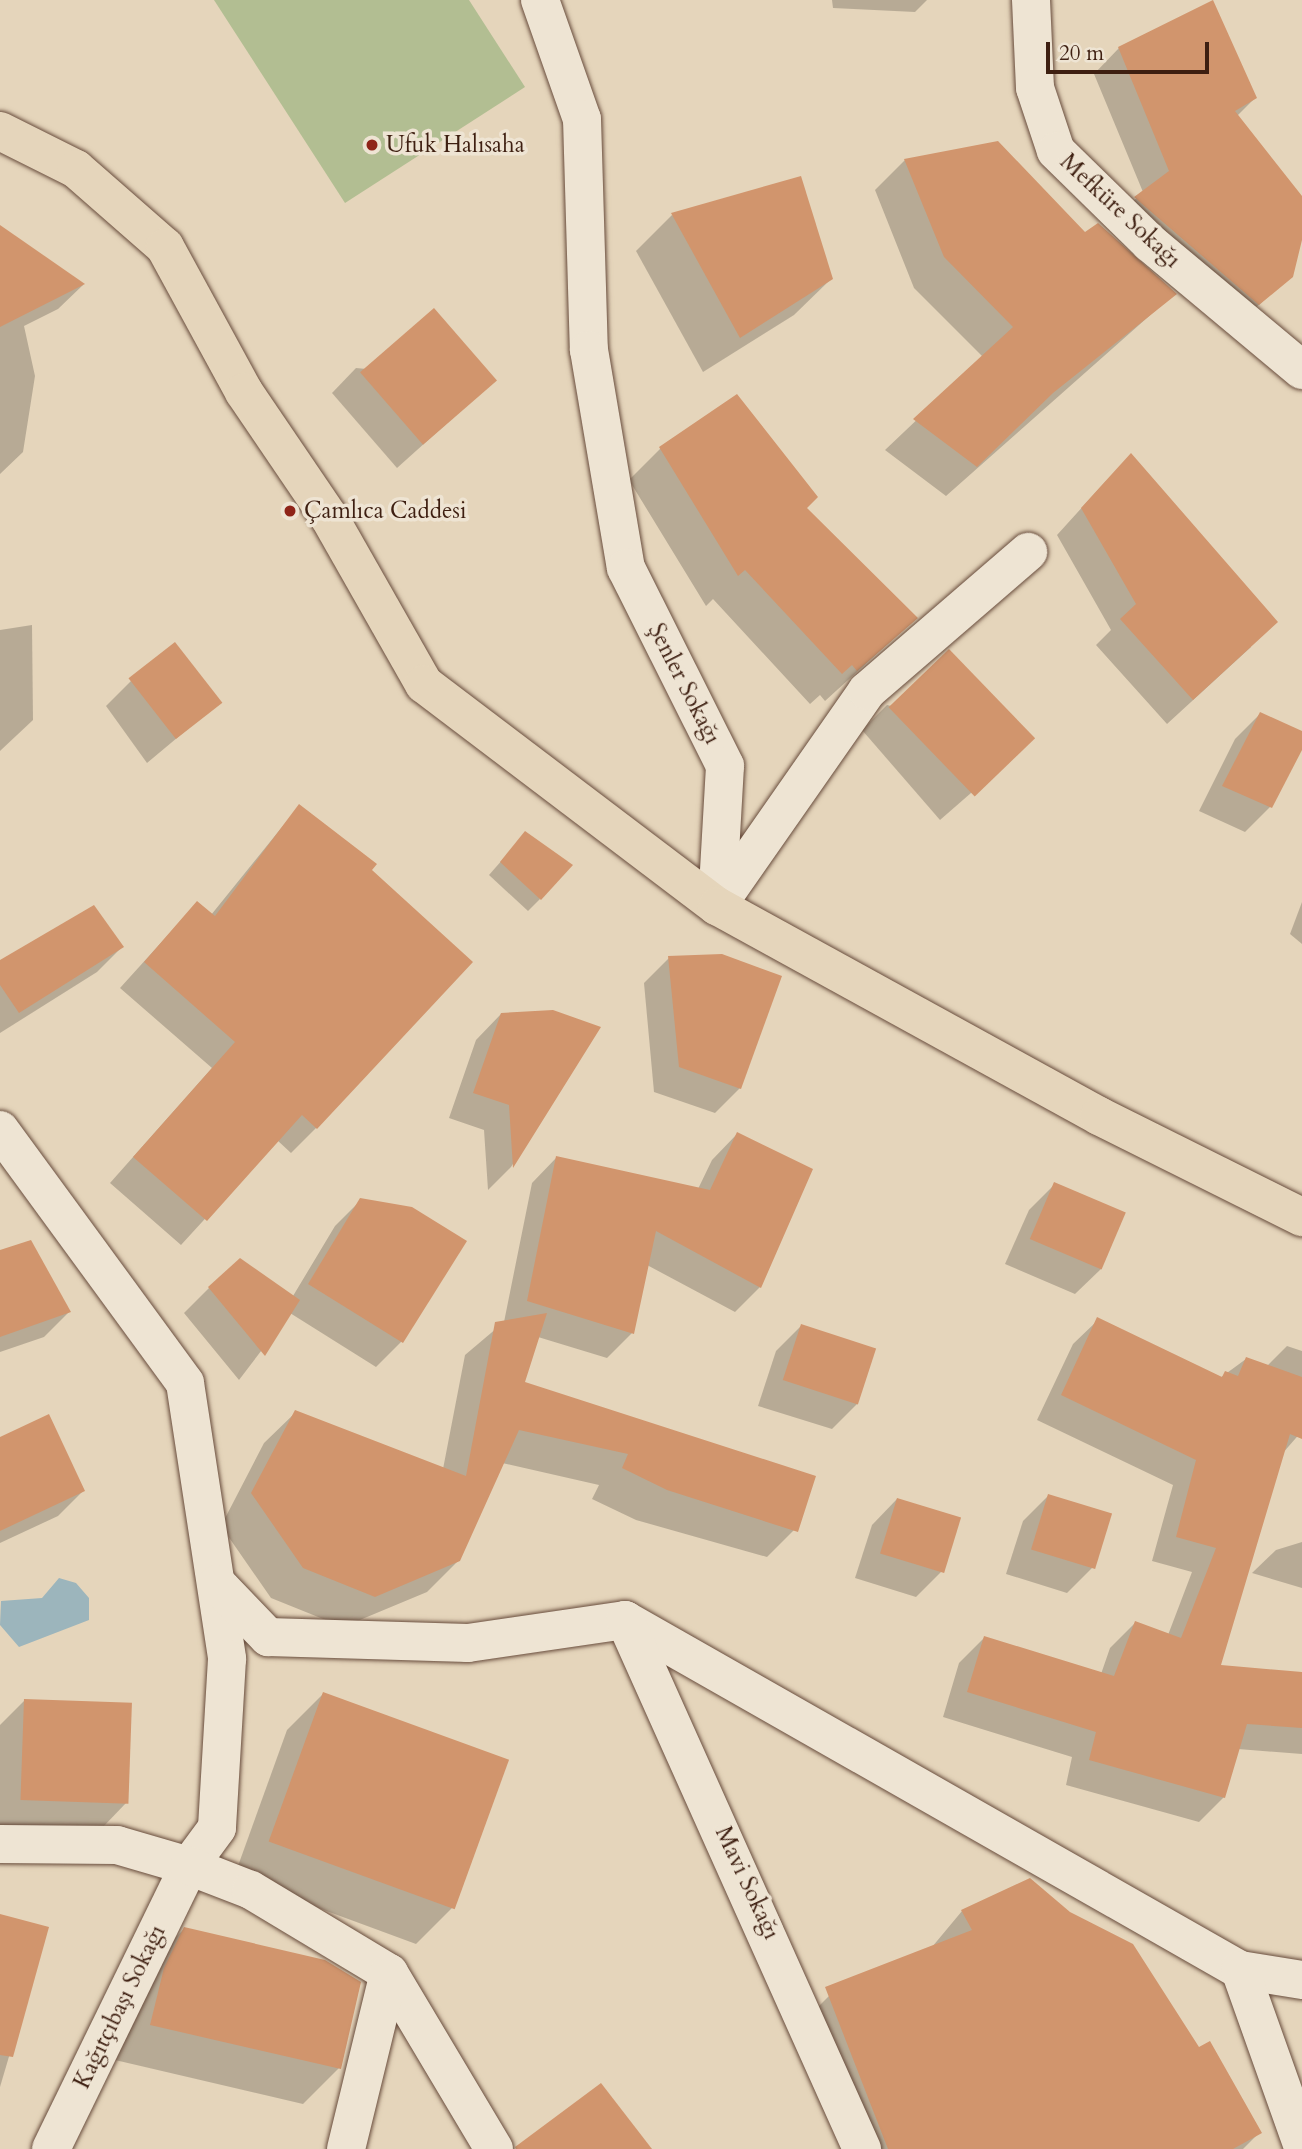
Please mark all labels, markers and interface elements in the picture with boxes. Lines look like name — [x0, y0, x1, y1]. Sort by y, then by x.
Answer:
scale bar — [1050, 28, 1213, 72]
text: 20 m — [1059, 39, 1104, 68]
place label: Ufuk Halısaha — [386, 131, 525, 159]
marker: Ufuk Halısaha — [364, 137, 380, 153]
street label: Mefküre Sokağı — [1054, 148, 1186, 274]
place label: Çamlıca Caddesi — [304, 497, 467, 525]
marker: Çamlıca Caddesi — [282, 503, 298, 519]
street label: Şenler Sokağı — [642, 619, 726, 749]
street label: Mavi Sokağı — [709, 1822, 785, 1944]
street label: Kağıtçıbaşı Sokağı — [68, 1921, 172, 2093]

